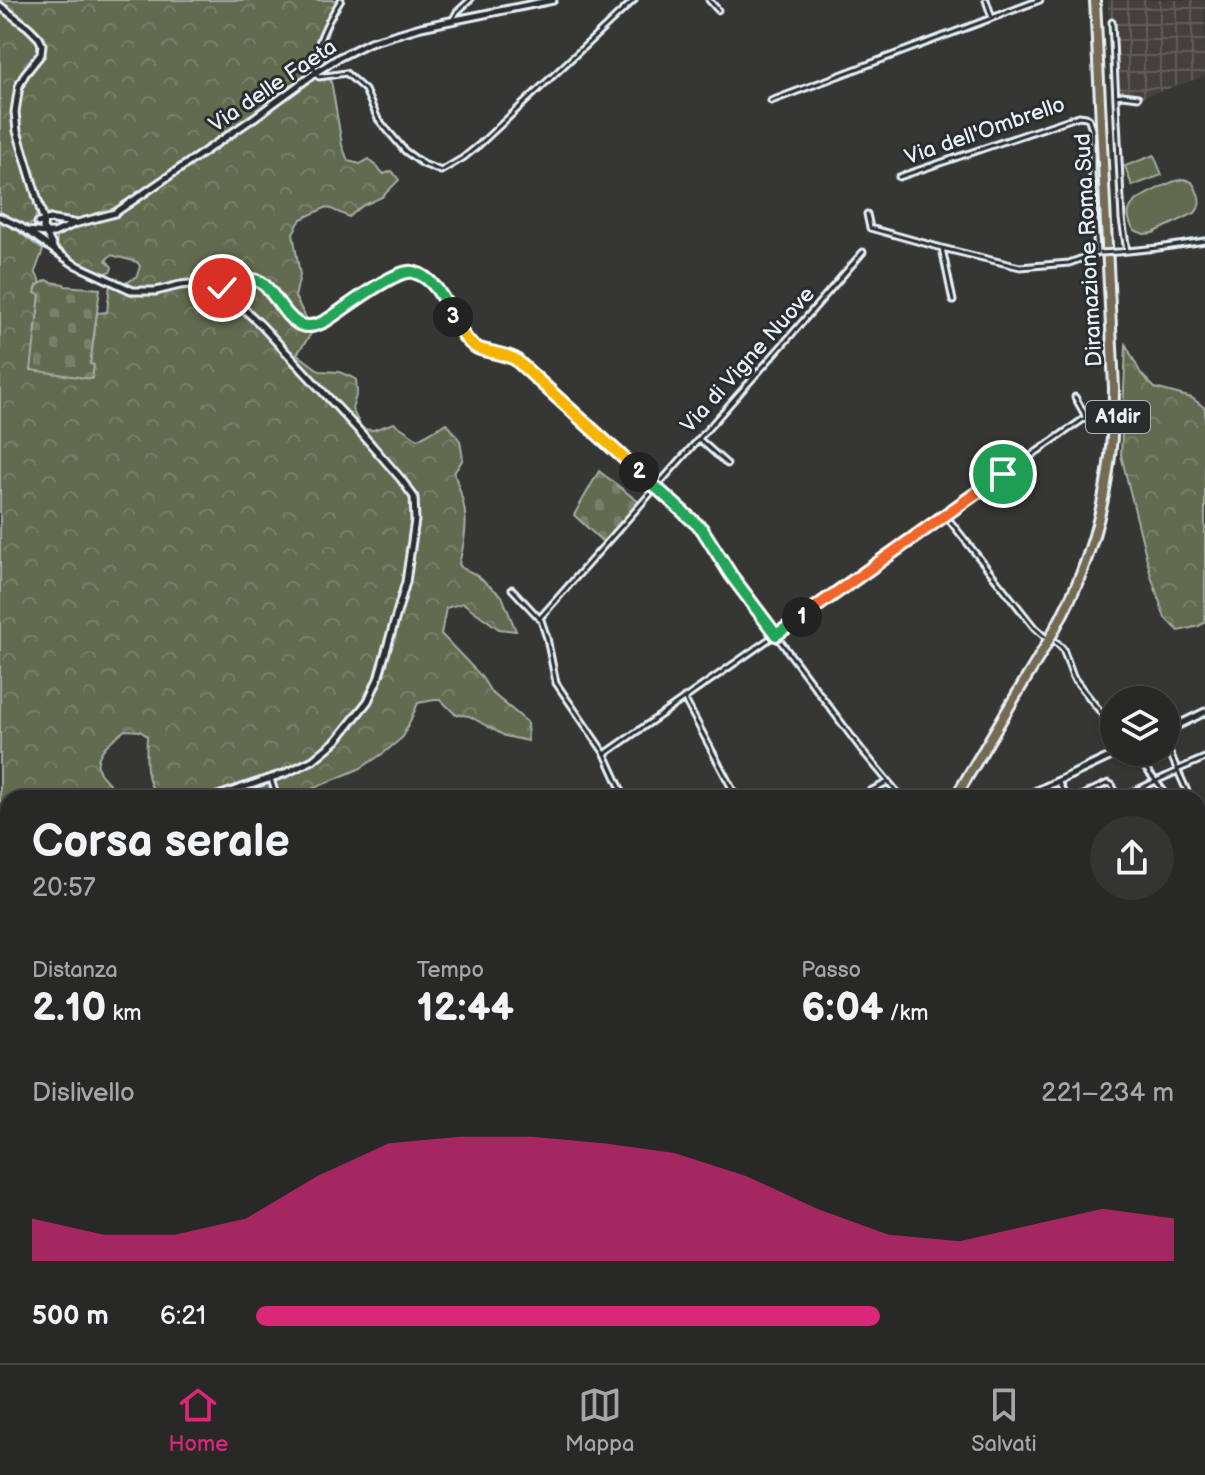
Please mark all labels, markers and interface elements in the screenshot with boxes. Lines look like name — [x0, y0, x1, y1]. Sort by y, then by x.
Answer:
street label: Via delle Faeta — [204, 33, 342, 139]
street label: Via dell'Ombrello — [901, 91, 1069, 171]
street label: Diramazione Roma Sud — [1069, 133, 1109, 367]
pin — [188, 254, 256, 322]
icon: check — [200, 266, 244, 310]
street label: Via di Vigne Nuove — [675, 281, 821, 439]
pin: 3 — [433, 297, 473, 337]
text: 3 — [447, 303, 459, 330]
road number: A1dir — [1086, 401, 1150, 433]
pin — [969, 440, 1037, 508]
pin: 2 — [619, 452, 659, 492]
icon: arrive — [981, 452, 1025, 496]
text: 2 — [632, 458, 646, 485]
pin: 1 — [782, 597, 822, 637]
text: 1 — [797, 603, 807, 630]
map controls — [1100, 686, 1180, 766]
button: layers — [1100, 686, 1180, 766]
text: Corsa serale — [32, 816, 290, 869]
button: share — [1090, 816, 1174, 900]
text: 20:57 — [32, 873, 96, 904]
text: Distanza — [32, 957, 118, 984]
text: Tempo — [417, 957, 484, 984]
text: Passo — [801, 957, 861, 984]
text: 2.10 — [32, 984, 107, 1032]
text: 12:44 — [417, 984, 514, 1032]
text: 6:04 — [801, 984, 884, 1032]
text: km — [107, 1000, 141, 1027]
text: /km — [884, 1000, 929, 1027]
text: Dislivello — [32, 1078, 135, 1109]
text: 221–234 m — [1041, 1078, 1174, 1109]
text: 500 m — [32, 1301, 109, 1332]
text: 6:21 — [160, 1301, 206, 1332]
tab: Home — [168, 1383, 228, 1458]
tab: Mappa — [565, 1383, 634, 1458]
tab: Salvati — [971, 1383, 1037, 1458]

